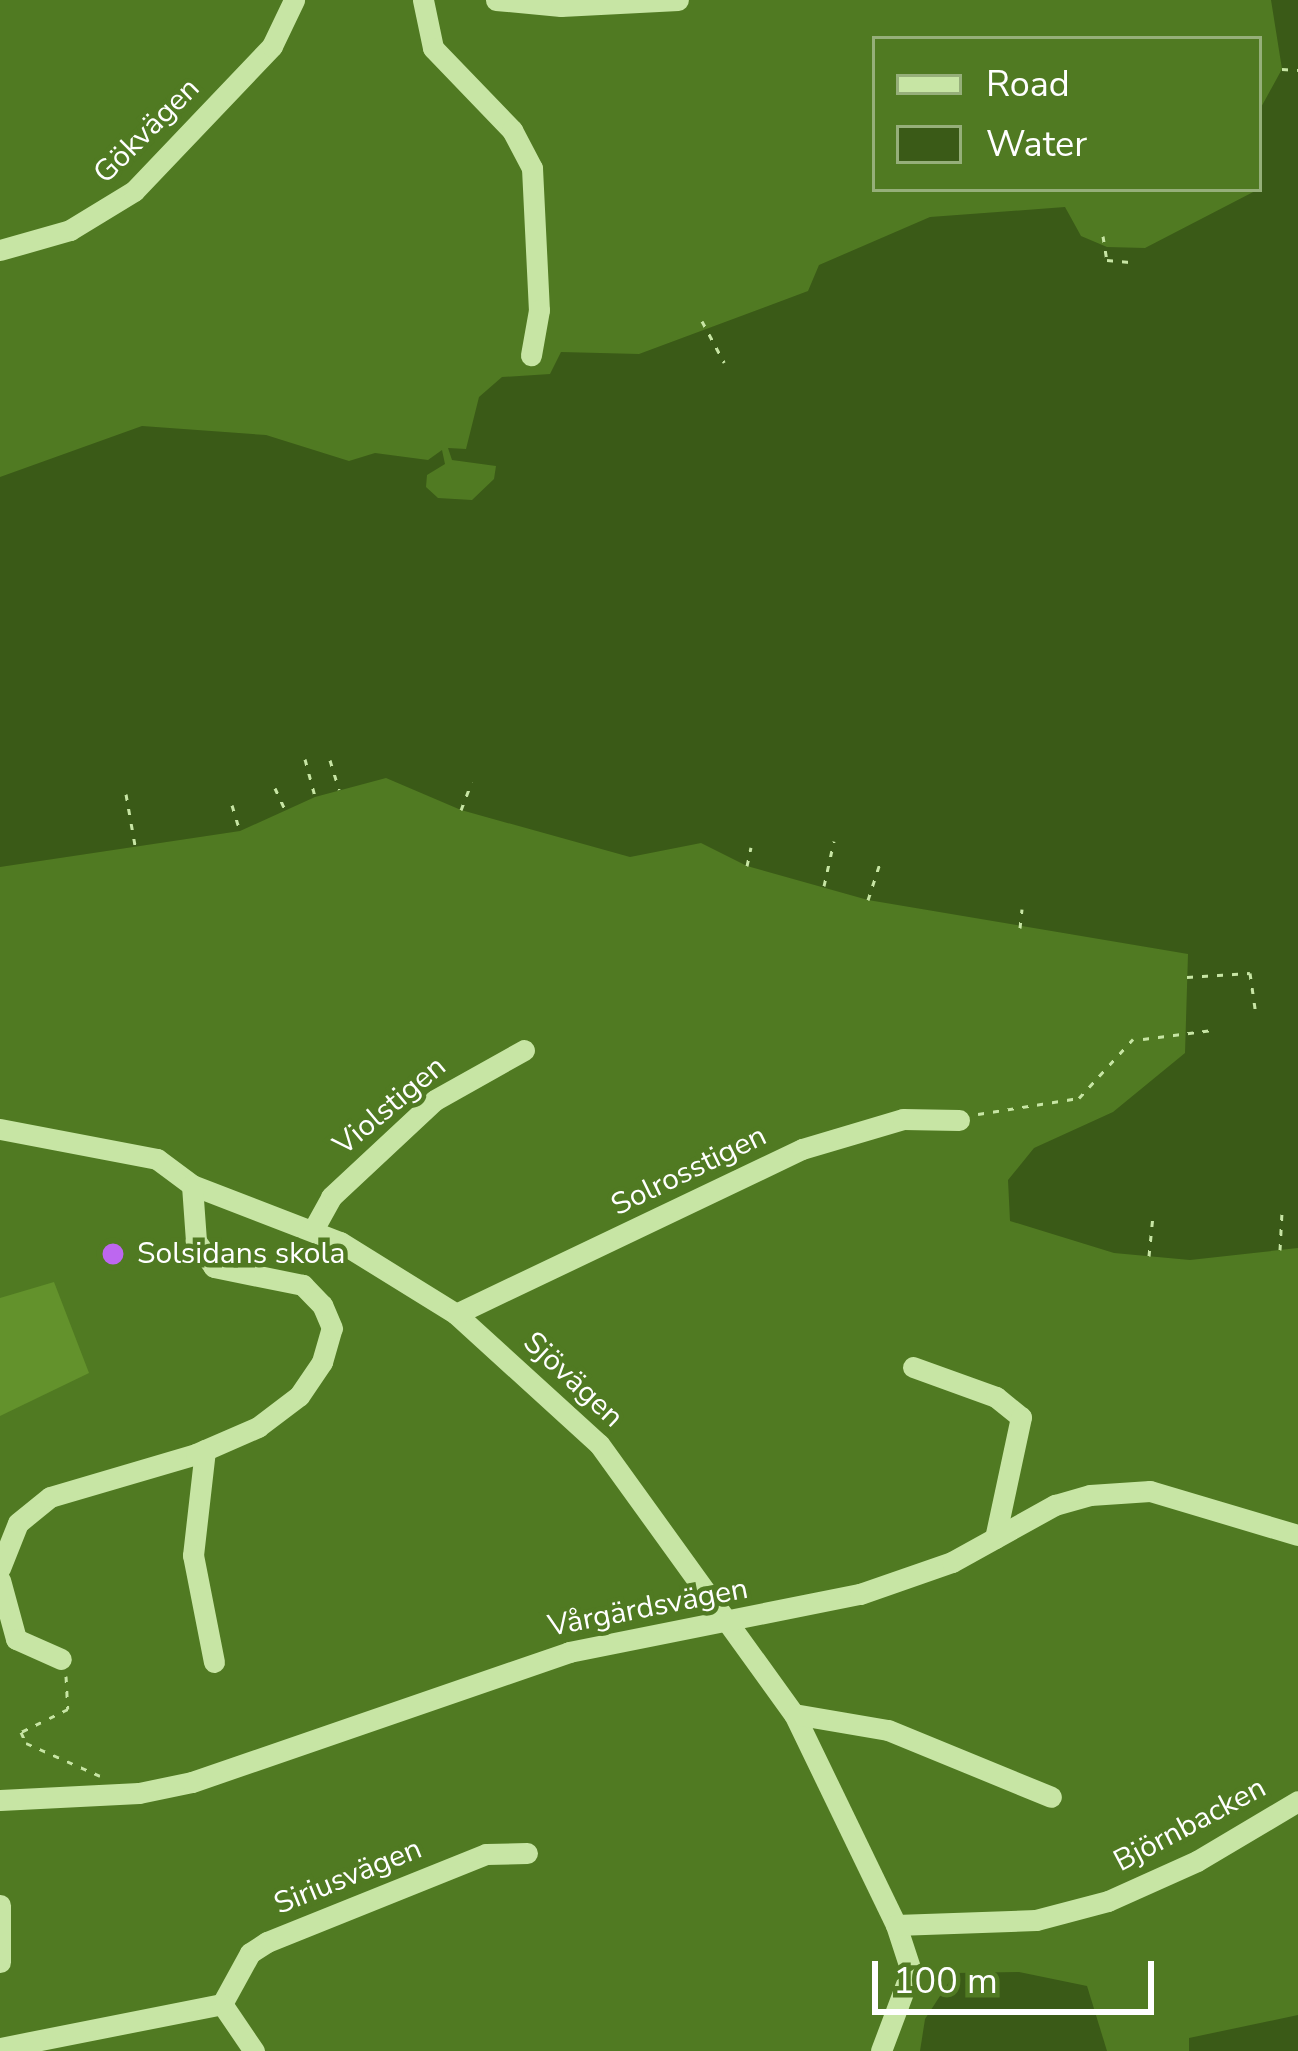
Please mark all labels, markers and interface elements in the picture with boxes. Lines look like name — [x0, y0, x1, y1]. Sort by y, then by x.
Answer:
legend — [872, 36, 1262, 192]
text: Road — [986, 60, 1070, 109]
street label: Gökvägen — [87, 71, 207, 191]
text: Water — [986, 120, 1087, 169]
street label: Violstigen — [327, 1049, 453, 1163]
street label: Solrosstigen — [606, 1118, 772, 1224]
place label: Solsidans skola — [137, 1236, 345, 1272]
marker: Solsidans skola — [100, 1241, 126, 1267]
street label: Sjövägen — [516, 1325, 630, 1435]
street label: Vårgärdsvägen — [545, 1571, 751, 1645]
street label: Björnbacken — [1108, 1770, 1272, 1880]
street label: Siriusvägen — [269, 1831, 427, 1923]
scale bar — [878, 1937, 1160, 2011]
text: 100 m — [893, 1957, 998, 2006]

